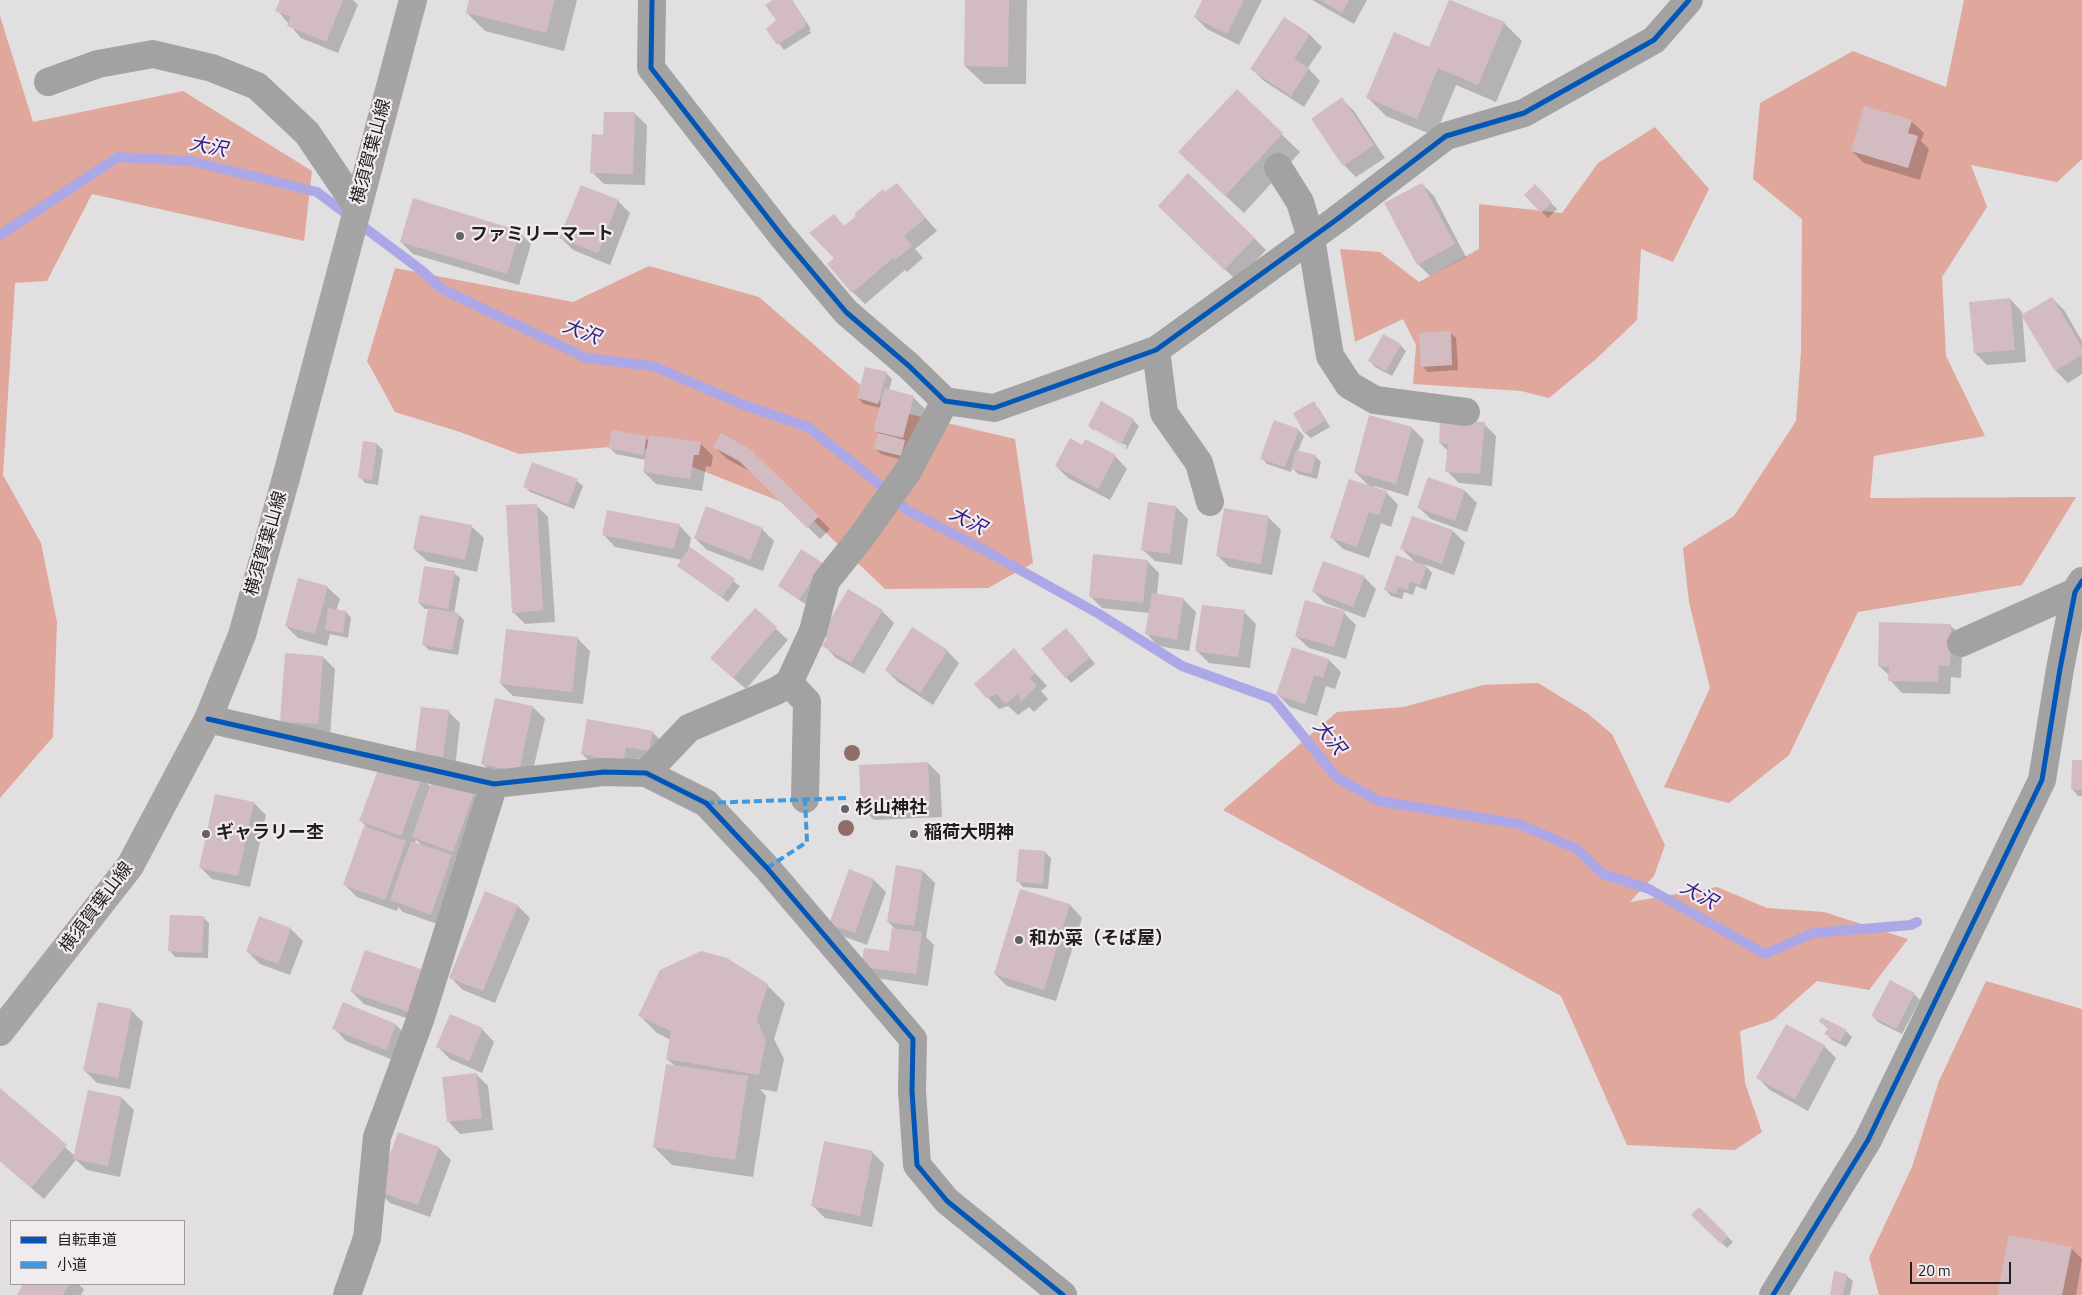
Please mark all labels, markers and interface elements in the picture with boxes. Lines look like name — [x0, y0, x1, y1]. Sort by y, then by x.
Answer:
street label: 横須賀葉山線 — [348, 97, 396, 207]
water label: 大沢 — [187, 133, 229, 163]
place label: ファミリーマート — [470, 225, 614, 247]
marker: ファミリーマート — [454, 230, 466, 242]
water label: 大沢 — [559, 316, 603, 350]
street label: 横須賀葉山線 — [242, 489, 292, 599]
water label: 大沢 — [945, 503, 989, 541]
water label: 大沢 — [1307, 716, 1349, 760]
place label: 杉山神社 — [855, 798, 927, 820]
marker: 杉山神社 — [839, 803, 851, 815]
place label: ギャラリー杢 — [216, 823, 324, 845]
place label: 稲荷大明神 — [924, 823, 1014, 845]
marker: ギャラリー杢 — [200, 828, 212, 840]
marker: 稲荷大明神 — [908, 828, 920, 840]
street label: 横須賀葉山線 — [56, 858, 138, 958]
water label: 大沢 — [1676, 877, 1720, 915]
place label: 和か菜（そば屋） — [1029, 929, 1173, 951]
marker: 和か菜（そば屋） — [1013, 934, 1025, 946]
legend — [10, 1220, 185, 1285]
text: 自転車道 — [57, 1228, 117, 1251]
scale bar — [1912, 1252, 2013, 1284]
text: 小道 — [57, 1253, 87, 1276]
text: 20 m — [1918, 1259, 1951, 1282]

